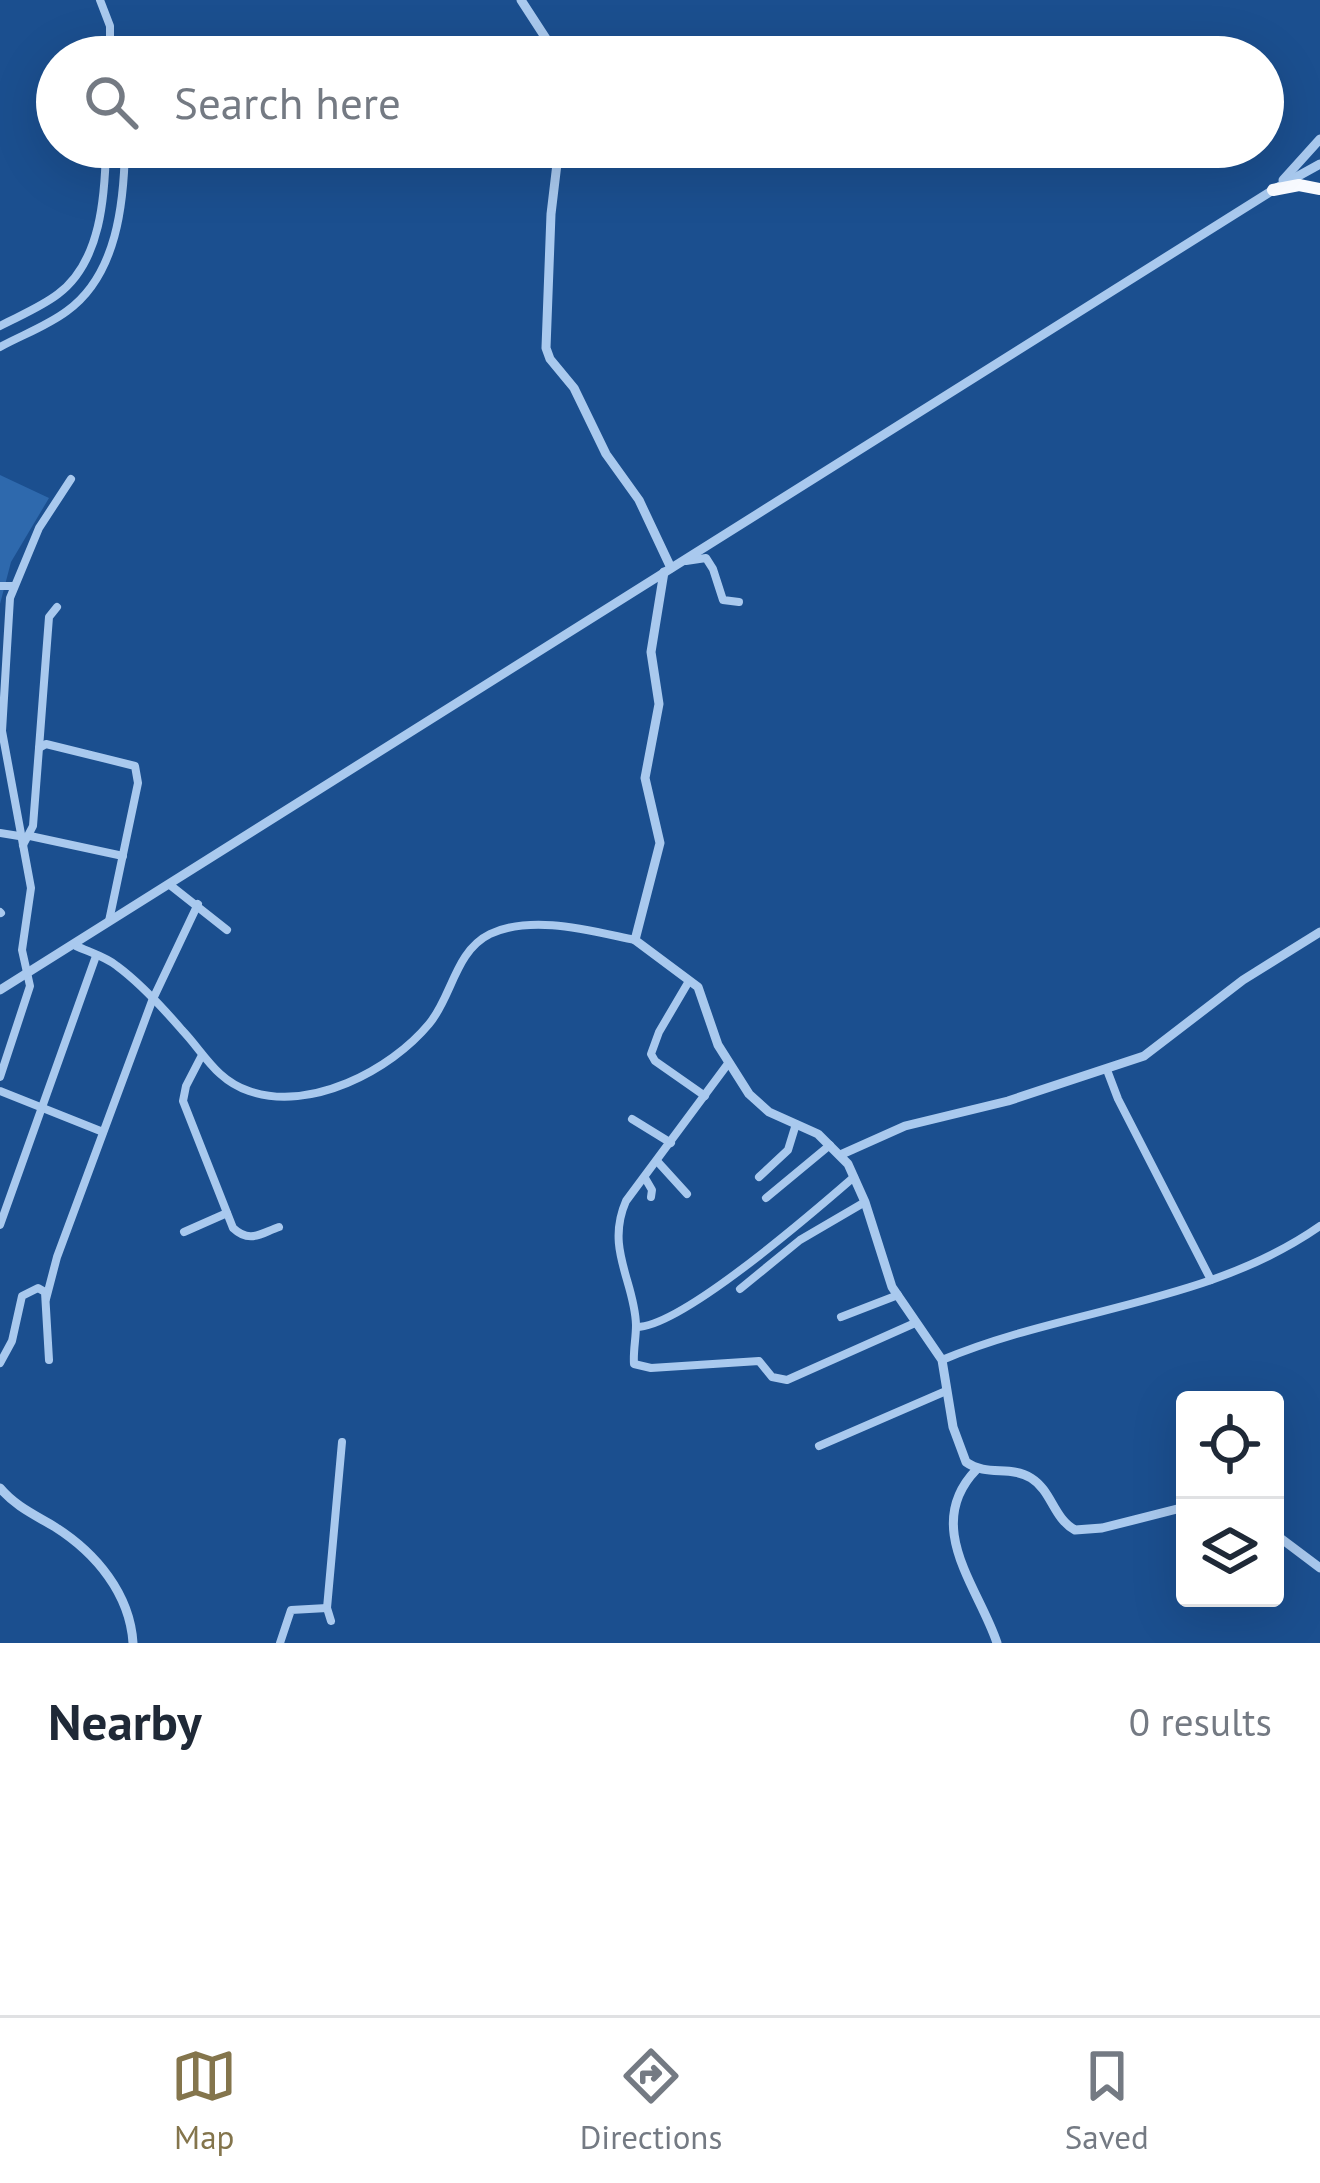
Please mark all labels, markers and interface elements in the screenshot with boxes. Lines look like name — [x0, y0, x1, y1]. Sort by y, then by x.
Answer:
search box — [36, 36, 1284, 168]
icon: search — [78, 69, 144, 135]
text: Search here — [174, 73, 401, 131]
map controls — [1176, 1391, 1284, 1607]
button: locate — [1176, 1391, 1284, 1499]
button: layers — [1176, 1499, 1284, 1607]
text: Nearby — [48, 1688, 202, 1754]
text: 0 results — [1129, 1696, 1272, 1747]
tab: Map — [171, 2043, 237, 2158]
tab: Directions — [580, 2043, 722, 2158]
tab: Saved — [1065, 2043, 1149, 2158]

